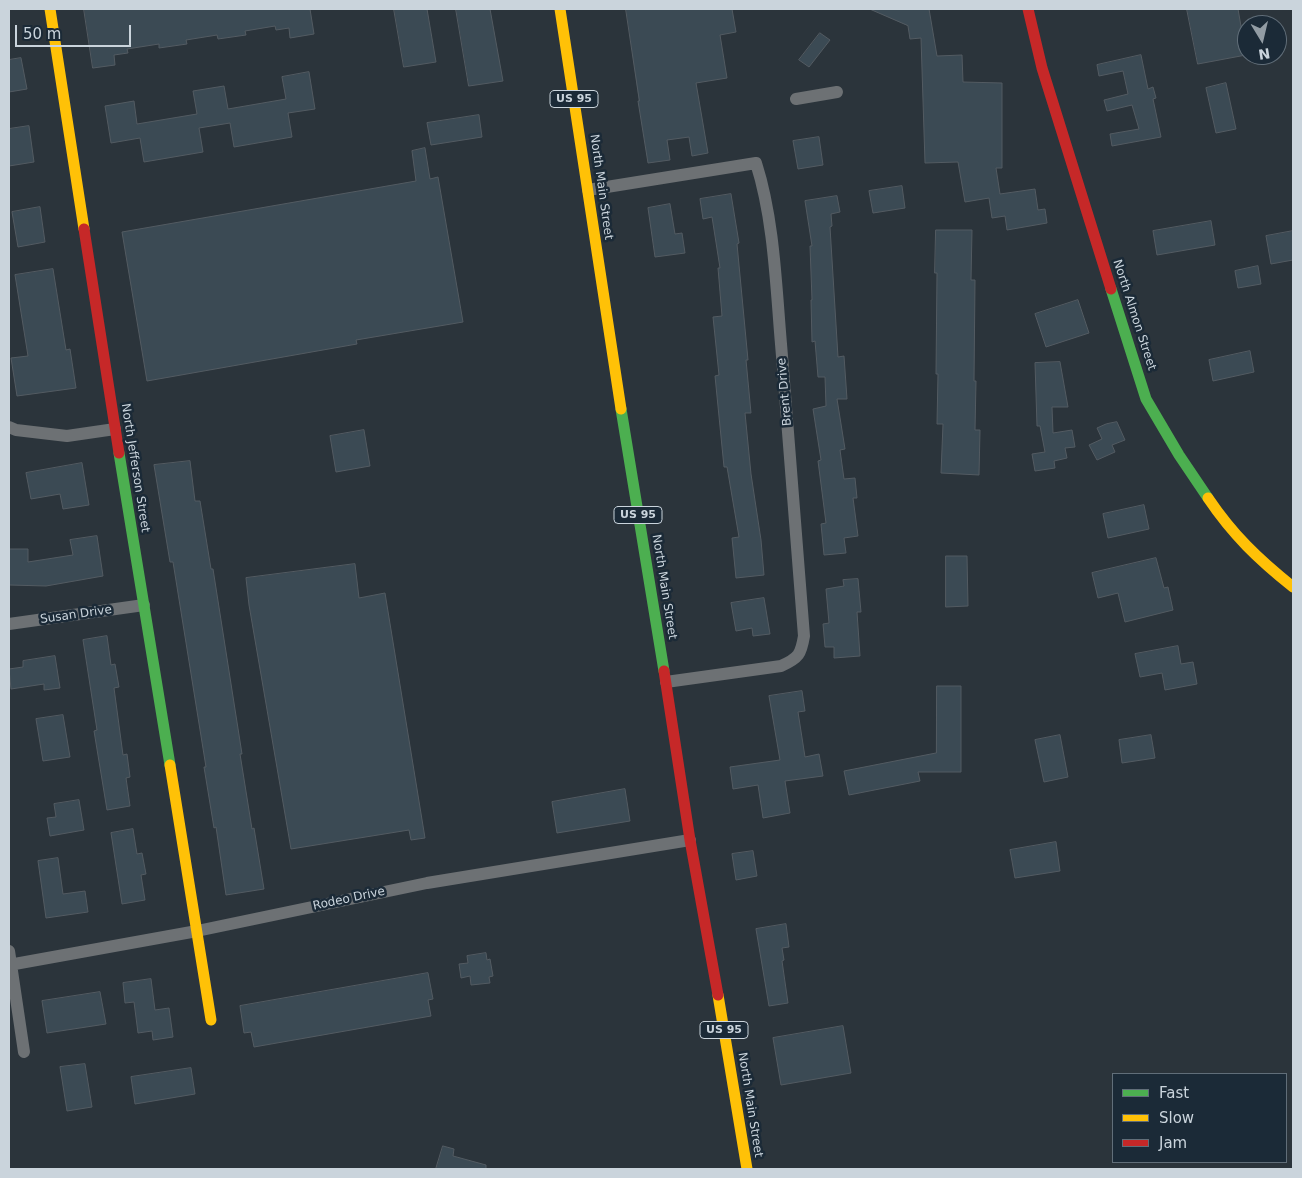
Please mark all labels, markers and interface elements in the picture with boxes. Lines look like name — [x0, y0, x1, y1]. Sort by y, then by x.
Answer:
scale bar — [18, 15, 134, 47]
north arrow — [1237, 15, 1287, 65]
text: 50 m — [23, 25, 61, 43]
text: N — [1257, 45, 1271, 63]
road number: US 95 — [550, 90, 598, 108]
street label: North Main Street — [586, 133, 616, 241]
street label: North Almon Street — [1109, 258, 1159, 372]
street label: Brent Drive — [775, 357, 795, 427]
street label: North Jefferson Street — [118, 402, 152, 534]
road number: US 95 — [614, 506, 662, 524]
street label: North Main Street — [649, 533, 679, 641]
street label: Susan Drive — [39, 603, 113, 627]
street label: Rodeo Drive — [312, 884, 386, 914]
road number: US 95 — [700, 1022, 748, 1038]
street label: North Main Street — [735, 1051, 765, 1159]
legend — [1112, 1073, 1287, 1163]
text: Fast — [1159, 1084, 1189, 1102]
text: Slow — [1159, 1109, 1194, 1127]
text: Jam — [1159, 1134, 1187, 1152]

